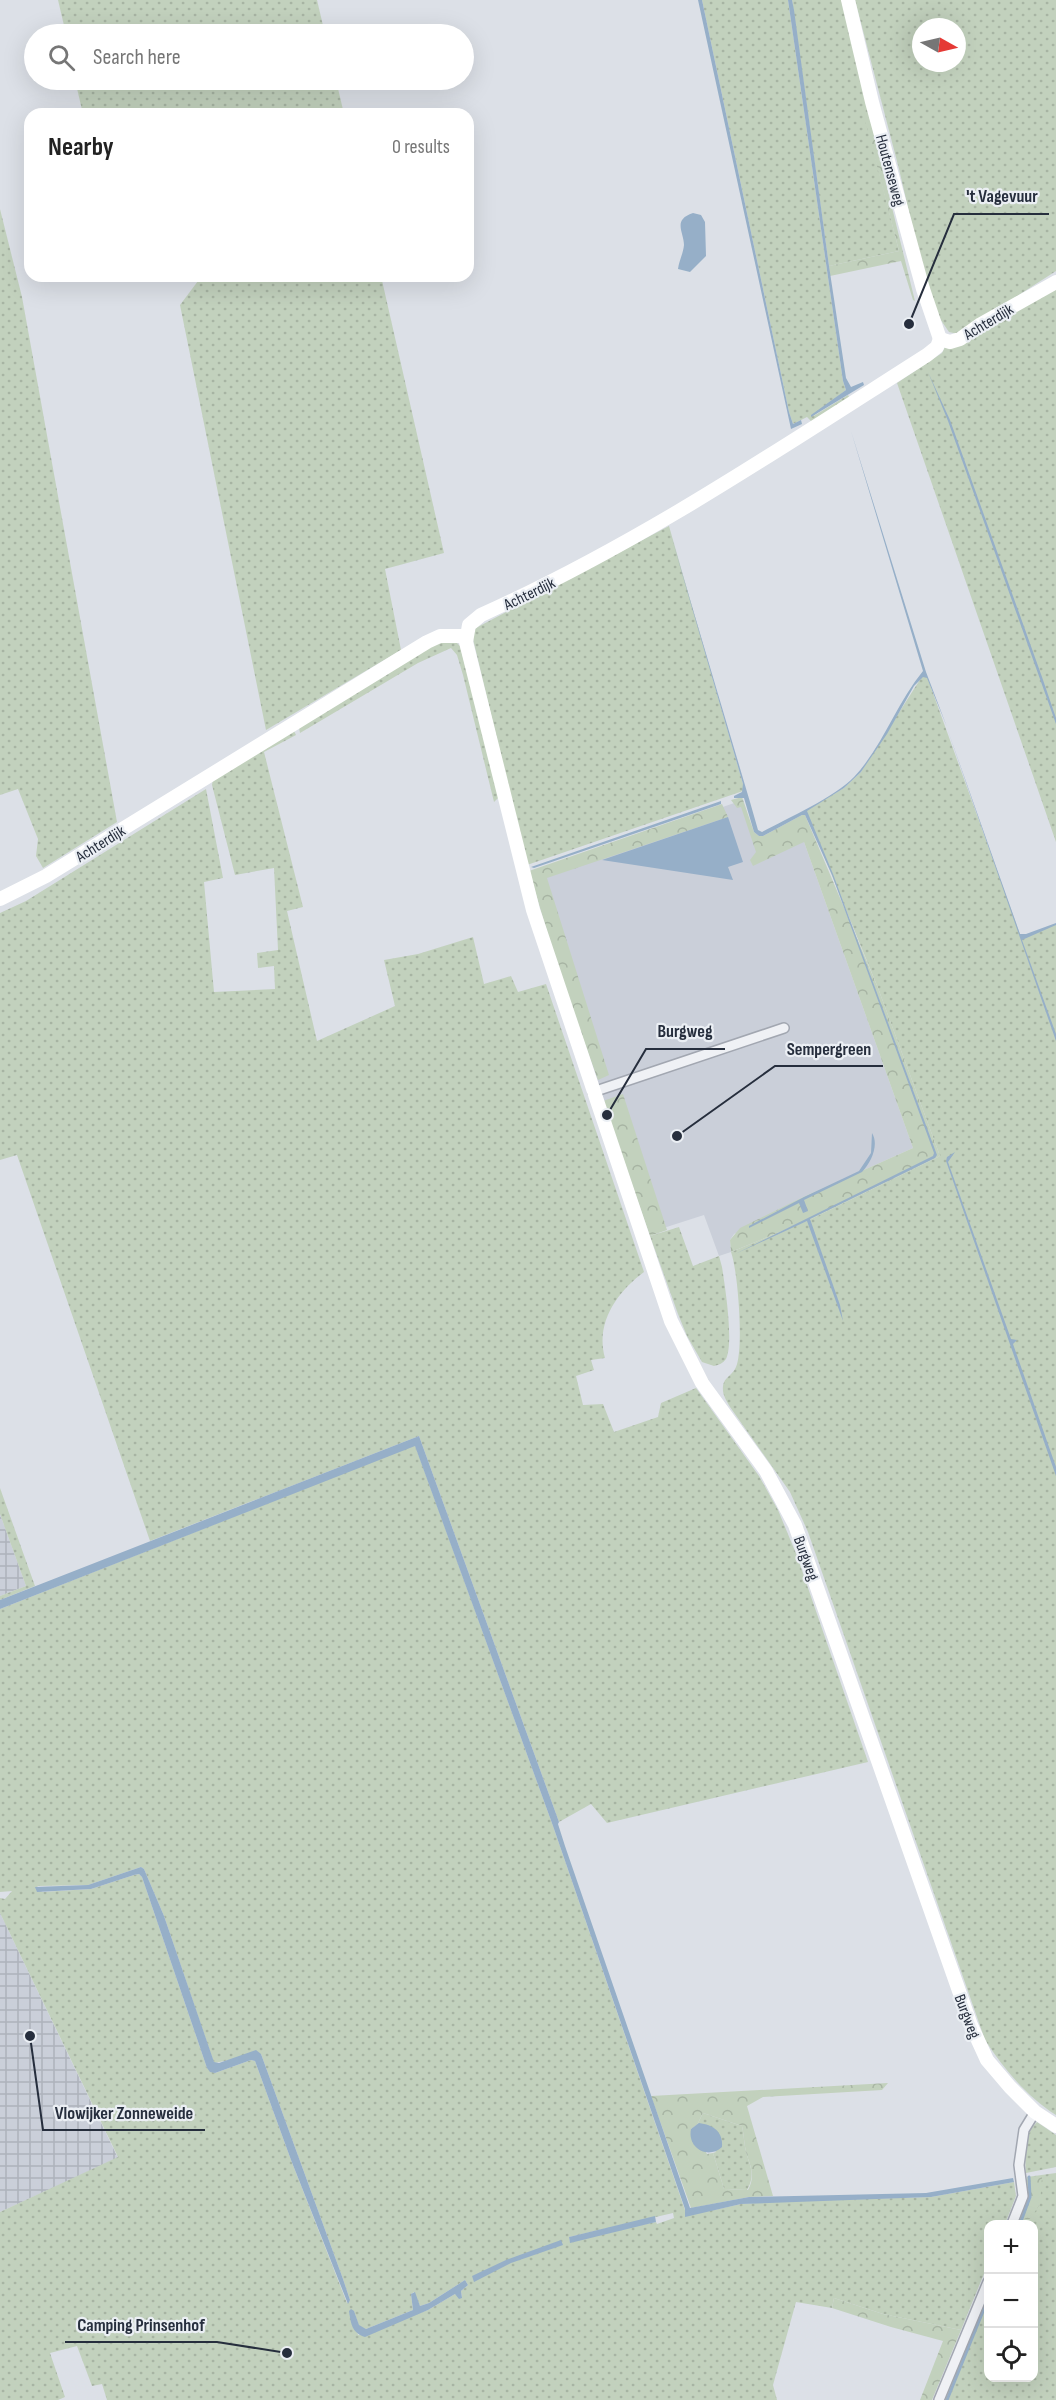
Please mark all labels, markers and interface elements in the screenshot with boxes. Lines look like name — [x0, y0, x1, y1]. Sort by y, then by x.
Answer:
north arrow — [912, 18, 966, 72]
search box — [24, 24, 474, 90]
icon: search — [45, 41, 78, 74]
text: Search here — [93, 44, 180, 71]
text: Nearby — [48, 132, 114, 163]
street label: Houtenseweg — [871, 132, 908, 208]
text: 0 results — [392, 135, 450, 159]
callout: 't Vagevuur — [954, 178, 1049, 214]
text: 't Vagevuur — [966, 186, 1038, 207]
street label: Achterdijk — [960, 300, 1017, 345]
street label: Achterdijk — [500, 574, 558, 615]
street label: Achterdijk — [72, 822, 129, 867]
callout: Burgweg — [646, 1013, 725, 1049]
text: Burgweg — [657, 1021, 713, 1042]
callout: Sempergreen — [775, 1030, 883, 1066]
text: Sempergreen — [787, 1039, 871, 1060]
street label: Burgweg — [789, 1534, 822, 1583]
street label: Burgweg — [949, 1992, 984, 2041]
callout: Vlowijker Zonneweide — [43, 2094, 205, 2130]
text: Vlowijker Zonneweide — [55, 2103, 193, 2124]
map controls — [984, 2220, 1038, 2382]
button: + — [984, 2220, 1038, 2274]
button: − — [984, 2274, 1038, 2328]
callout: Camping Prinsenhof — [65, 2306, 217, 2342]
text: Camping Prinsenhof — [77, 2315, 205, 2336]
button: locate — [984, 2328, 1038, 2382]

